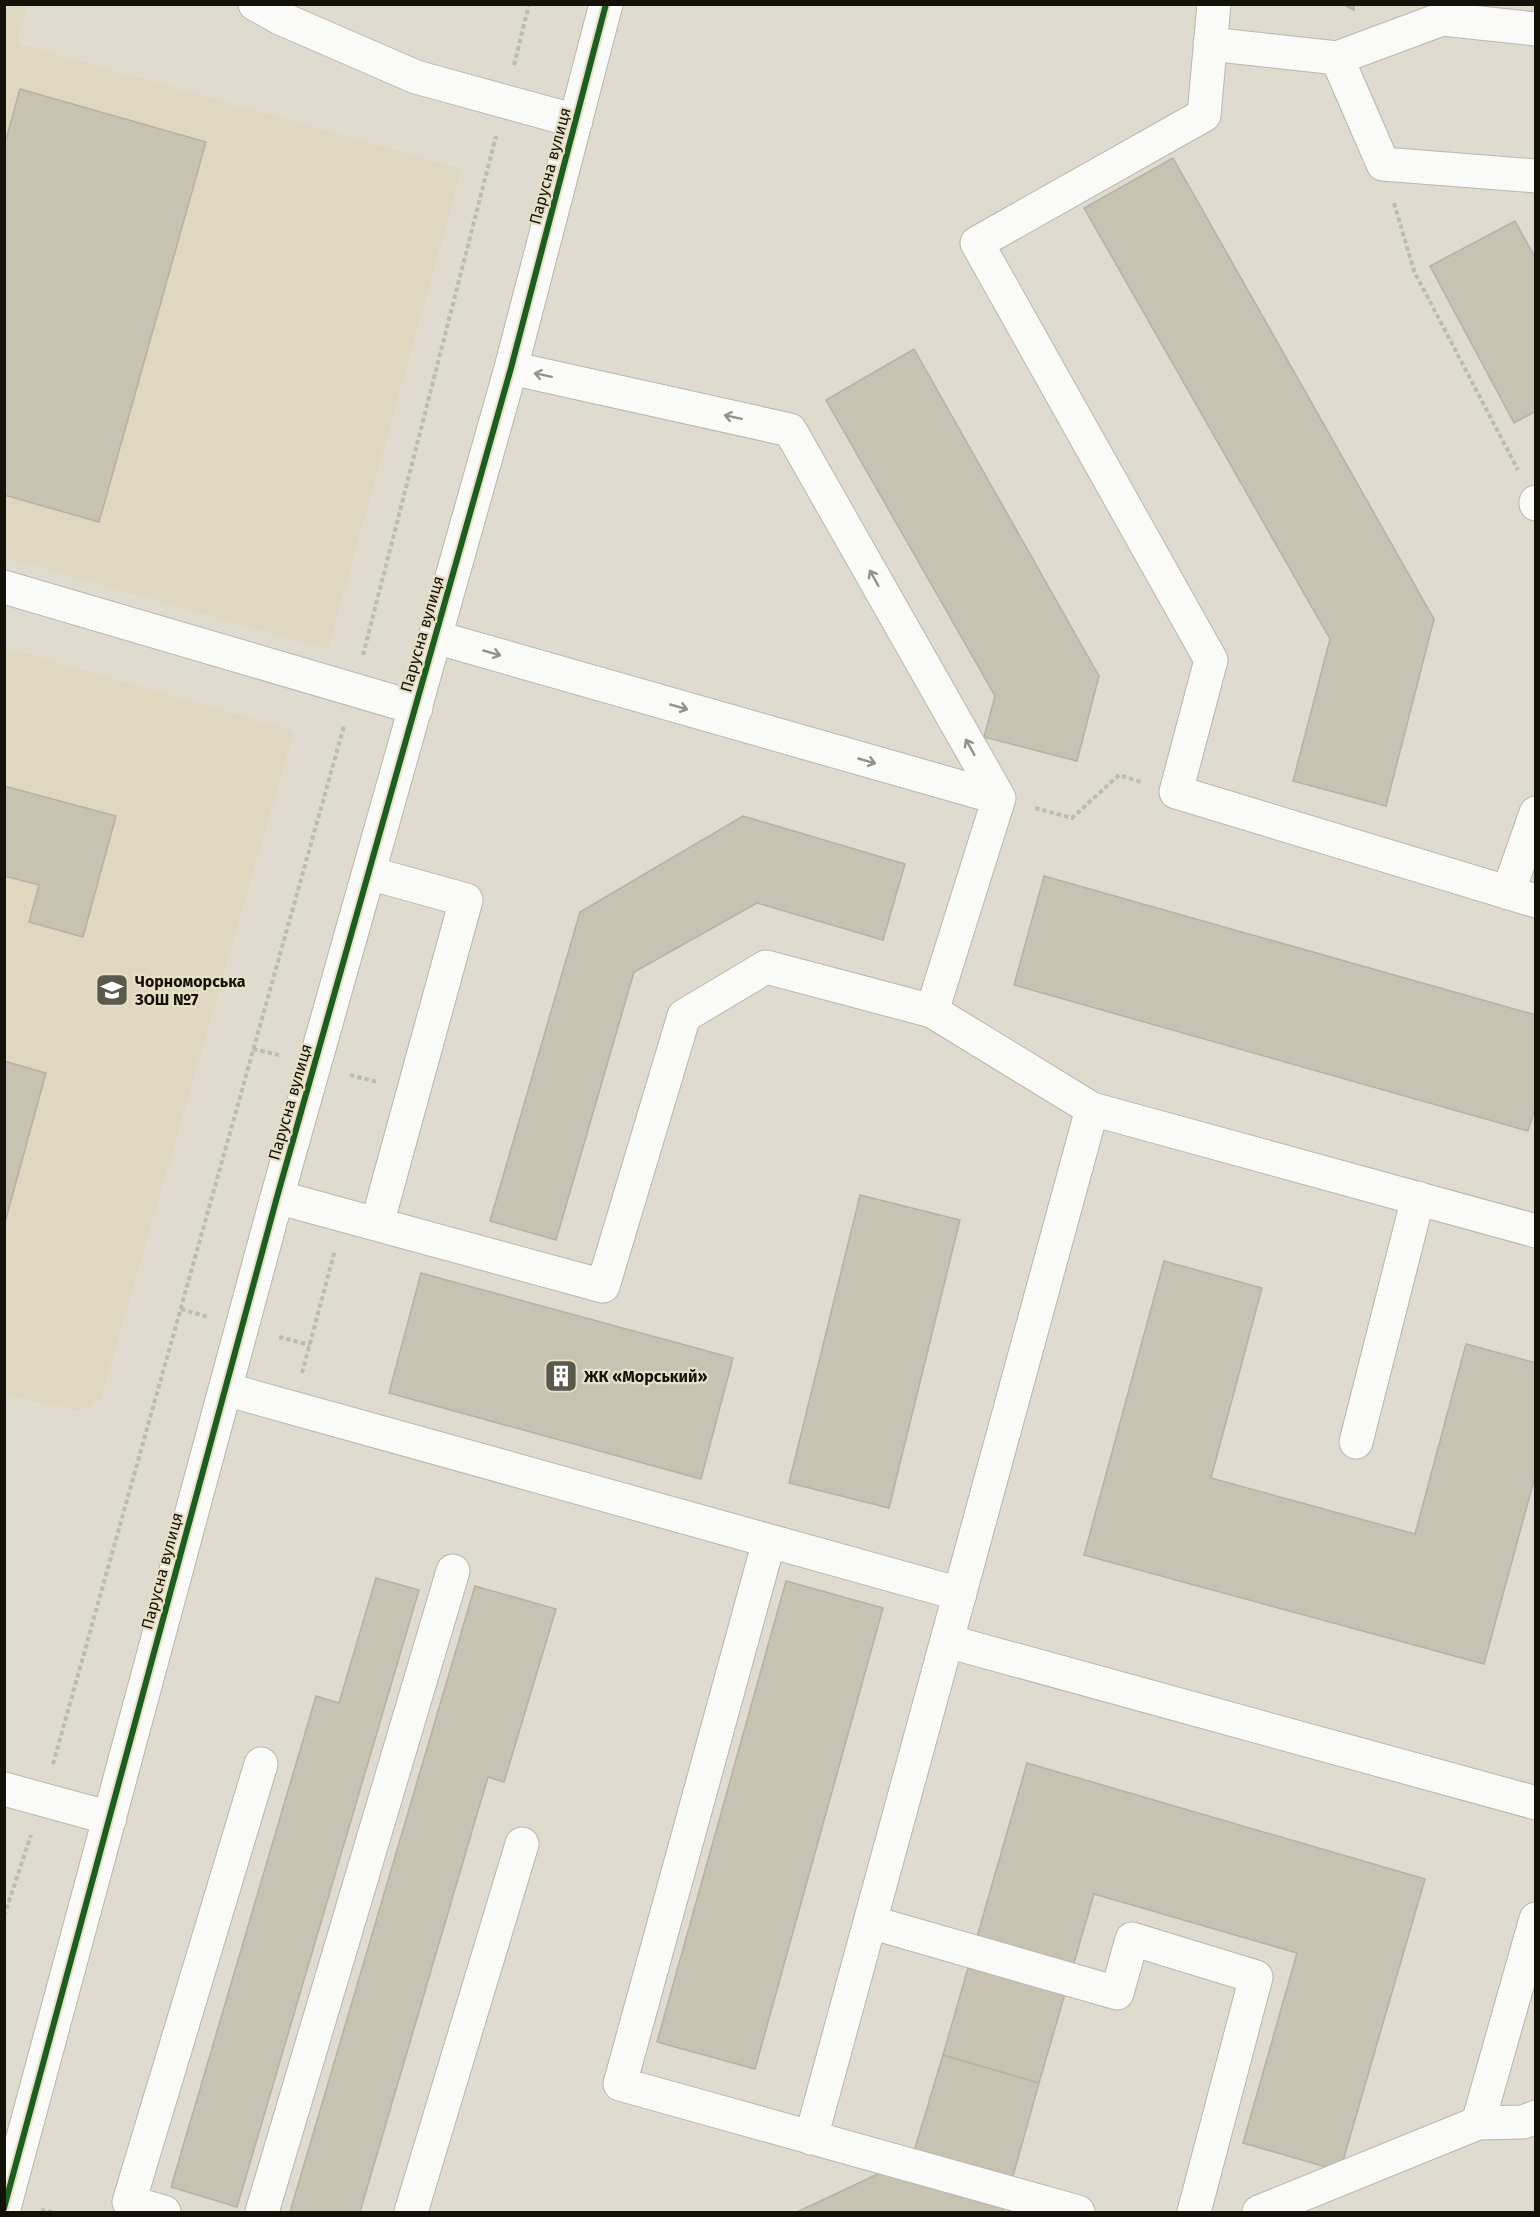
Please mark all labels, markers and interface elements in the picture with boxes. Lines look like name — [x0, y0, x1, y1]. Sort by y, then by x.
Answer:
street label: Парусна вулиця — [525, 105, 575, 227]
one-way arrow — [534, 369, 553, 380]
one-way arrow — [724, 411, 744, 422]
one-way arrow — [868, 570, 880, 587]
street label: Парусна вулиця — [396, 574, 448, 694]
one-way arrow — [482, 648, 501, 659]
one-way arrow — [669, 702, 688, 713]
one-way arrow — [964, 739, 975, 757]
one-way arrow — [857, 755, 876, 767]
school or university icon: Чорноморська ЗОШ №7 — [94, 972, 130, 1008]
place label: Чорноморська ЗОШ №7 — [134, 972, 246, 1009]
street label: Парусна вулиця — [264, 1042, 316, 1162]
building icon: ЖК «Морський» — [543, 1358, 579, 1394]
place label: ЖК «Морський» — [583, 1367, 707, 1386]
street label: Парусна вулиця — [137, 1510, 187, 1632]

